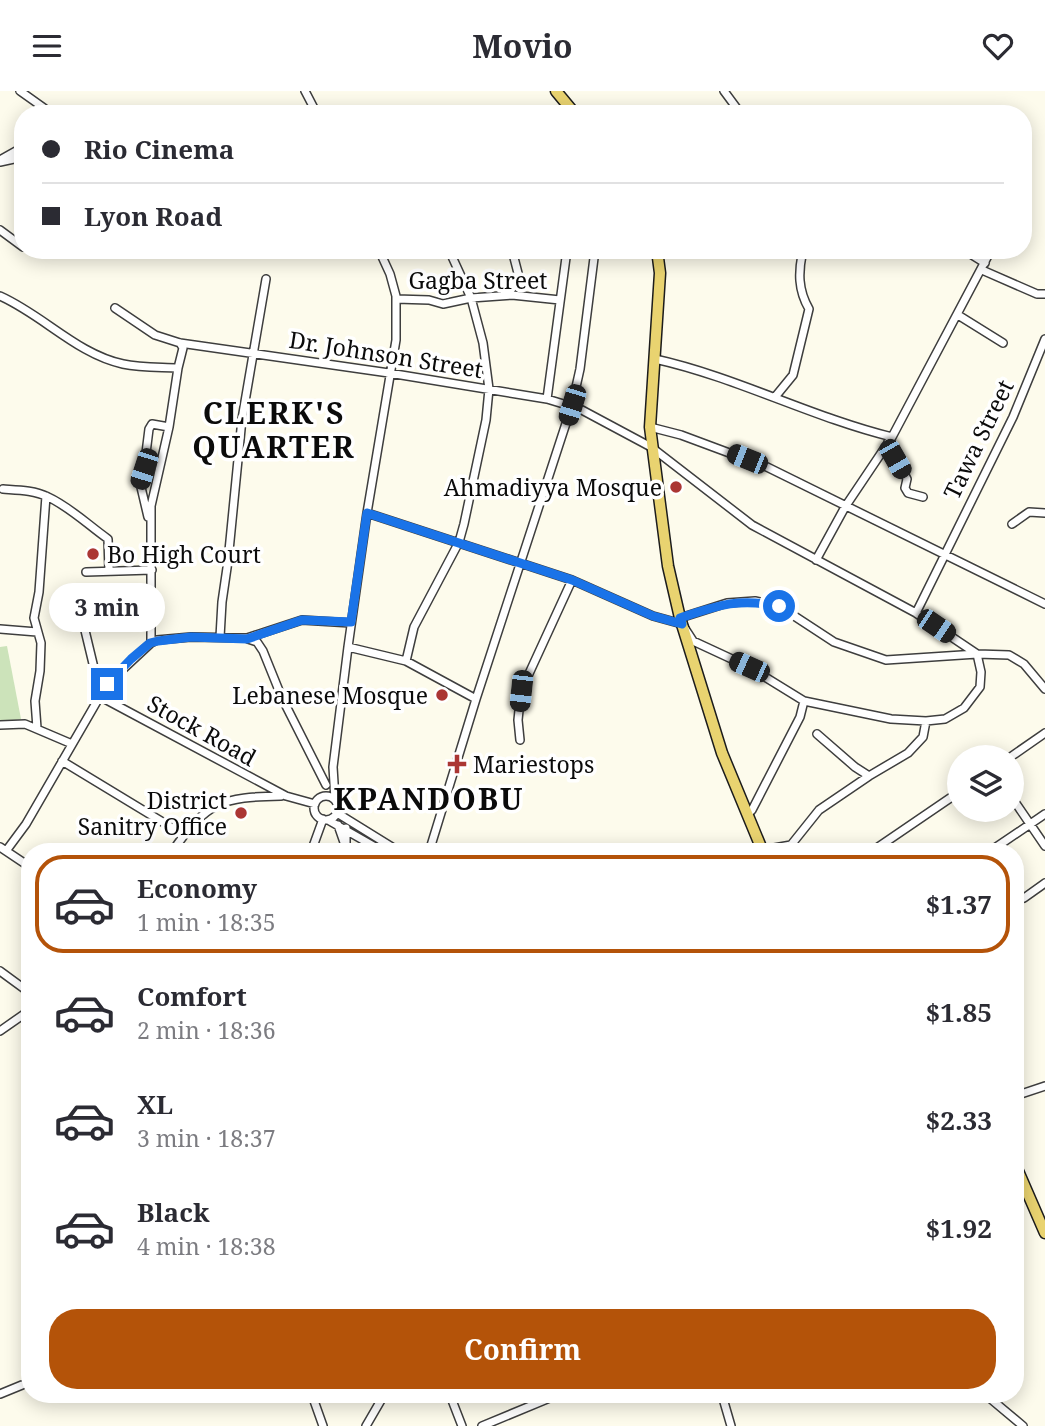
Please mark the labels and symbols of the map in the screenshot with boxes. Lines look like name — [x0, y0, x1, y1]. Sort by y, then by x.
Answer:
street label: Gagba Street — [409, 264, 547, 296]
street label: Dr. Johnson Street — [287, 323, 485, 385]
street label: Tawa Street — [935, 374, 1021, 504]
car — [556, 382, 589, 428]
district label: CLERK'S QUARTER — [192, 392, 356, 467]
car — [876, 436, 915, 482]
car — [724, 441, 771, 477]
car — [128, 446, 161, 492]
place label: Ahmadiyya Mosque — [444, 471, 662, 503]
marker: Ahmadiyya Mosque — [668, 479, 684, 495]
place label: Bo High Court — [107, 538, 261, 570]
marker: Bo High Court — [85, 546, 101, 562]
callout: 3 min — [49, 582, 165, 631]
route start — [763, 590, 795, 622]
car — [913, 606, 960, 646]
car — [726, 649, 773, 685]
route end — [91, 668, 123, 700]
car — [509, 669, 534, 713]
place label: Lebanese Mosque — [232, 679, 428, 711]
street label: Stock Road — [142, 687, 262, 773]
marker: Lebanese Mosque — [434, 687, 450, 703]
place label: Mariestops — [473, 748, 594, 780]
marker: Mariestops — [447, 754, 467, 774]
district label: KPANDOBU — [333, 778, 525, 819]
place label: District Sanitry Office — [78, 784, 227, 842]
marker: District Sanitry Office — [233, 805, 249, 821]

